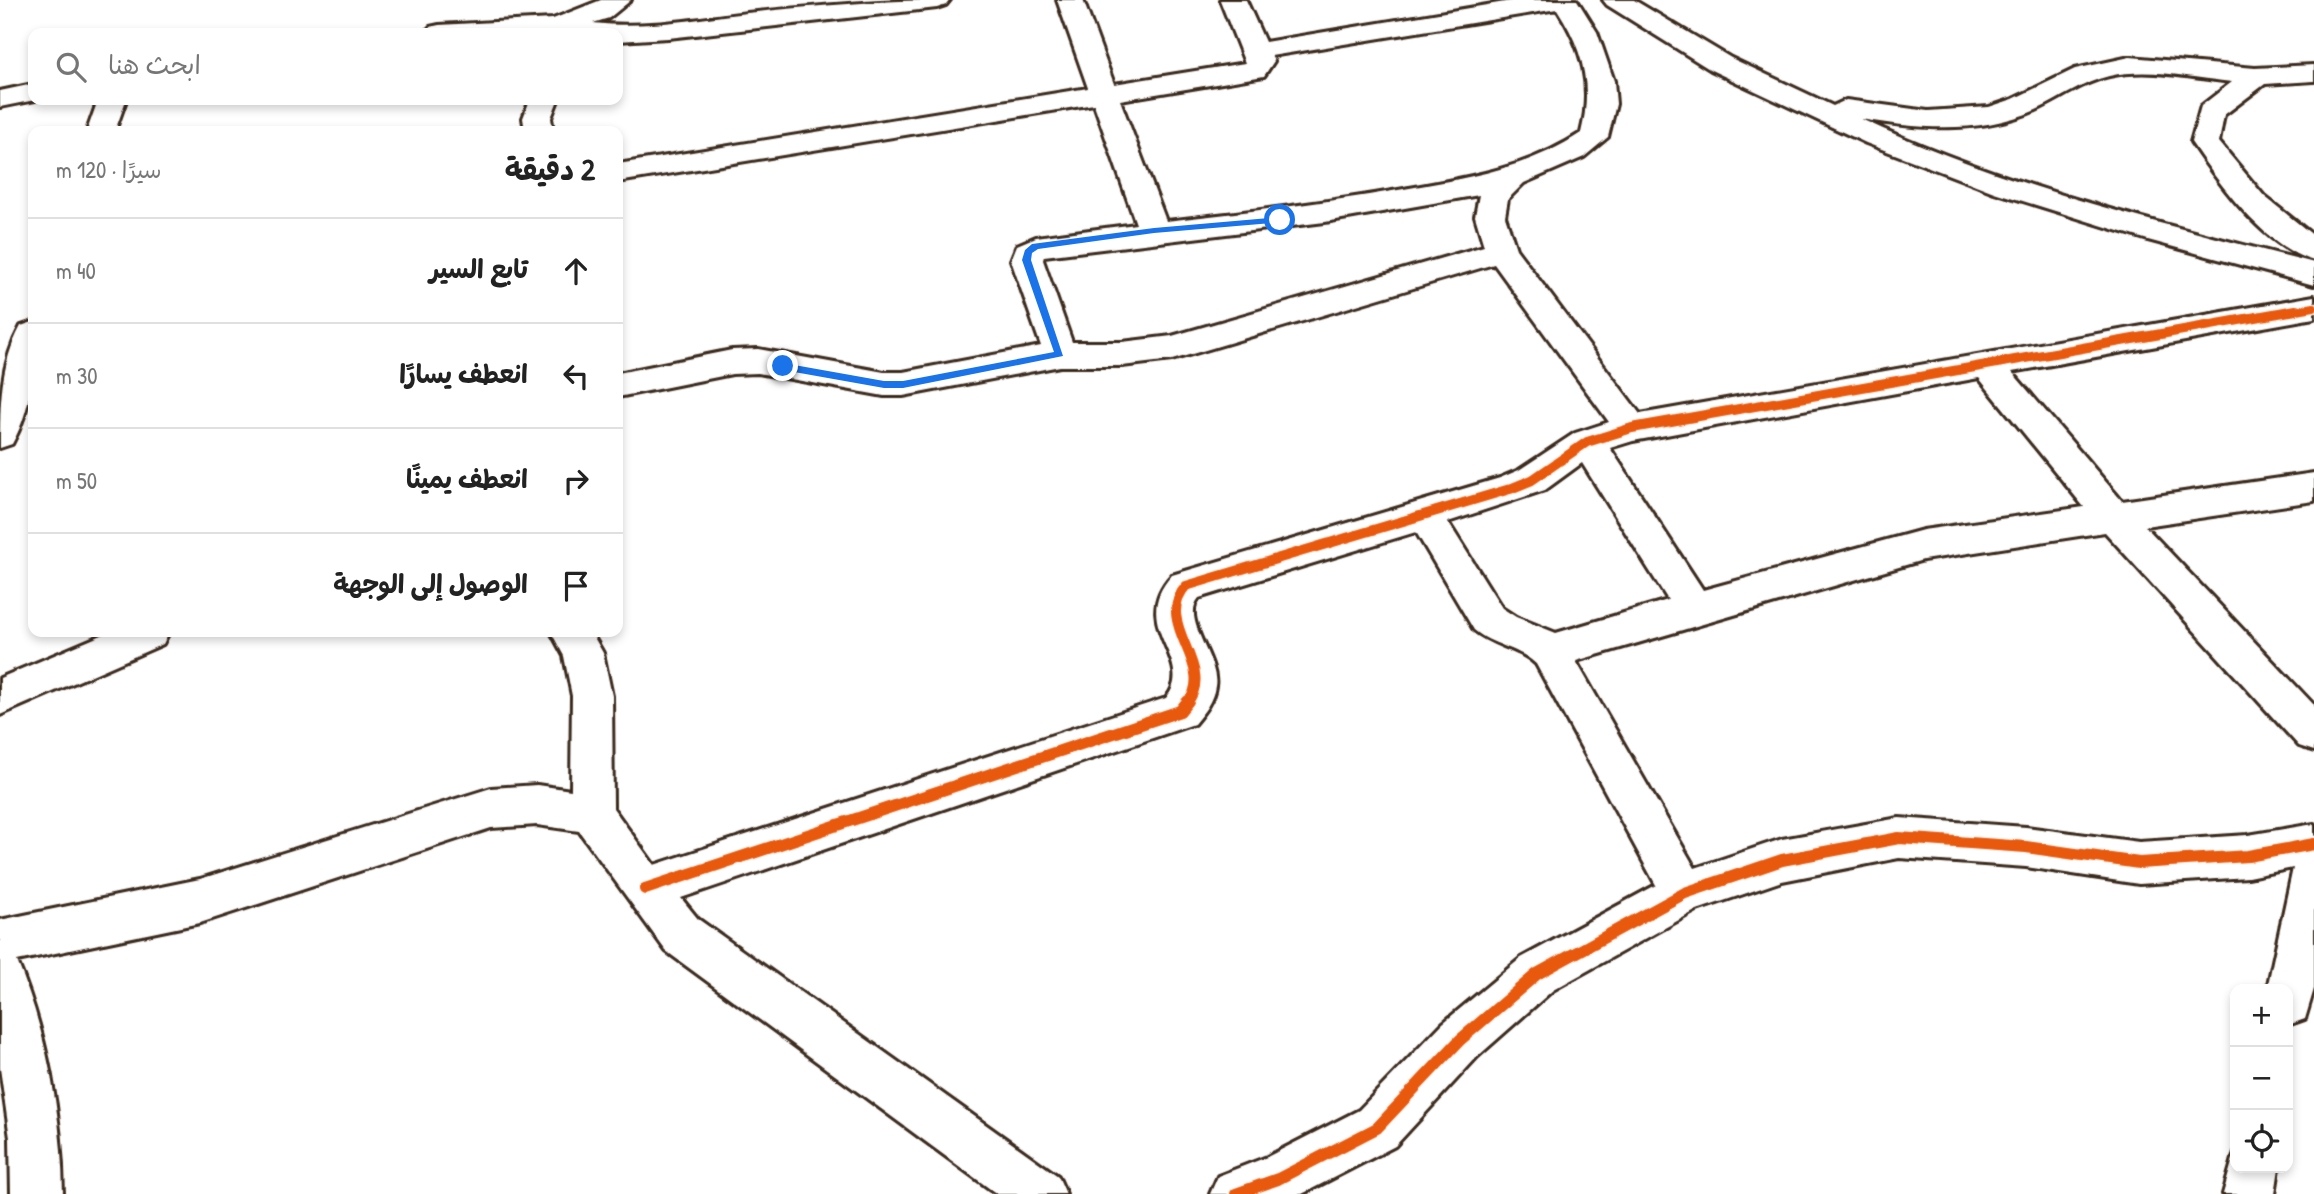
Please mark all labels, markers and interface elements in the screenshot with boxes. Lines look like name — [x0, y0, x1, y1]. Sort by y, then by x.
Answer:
search box — [28, 28, 623, 105]
text: ابحث هنا — [108, 47, 201, 82]
icon: search — [52, 48, 90, 86]
text: 2 دقيقة — [505, 149, 595, 189]
text: سيرًا · 120 m — [56, 154, 162, 185]
route start — [1264, 204, 1295, 235]
text: تابع السير — [429, 251, 528, 286]
icon: ahead — [557, 252, 595, 290]
text: 40 m — [56, 255, 96, 286]
route end — [767, 350, 798, 381]
text: انعطف يسارًا — [399, 356, 528, 391]
icon: left — [557, 357, 595, 395]
text: 30 m — [56, 360, 98, 391]
text: انعطف يمينًا — [406, 461, 528, 496]
icon: right — [557, 462, 595, 500]
text: 50 m — [56, 465, 97, 496]
text: الوصول إلى الوجهة — [333, 566, 528, 601]
icon: arrive — [557, 567, 595, 605]
map controls — [2230, 984, 2293, 1173]
button: + — [2230, 984, 2293, 1047]
button: − — [2230, 1047, 2293, 1110]
button: locate — [2230, 1110, 2293, 1173]

